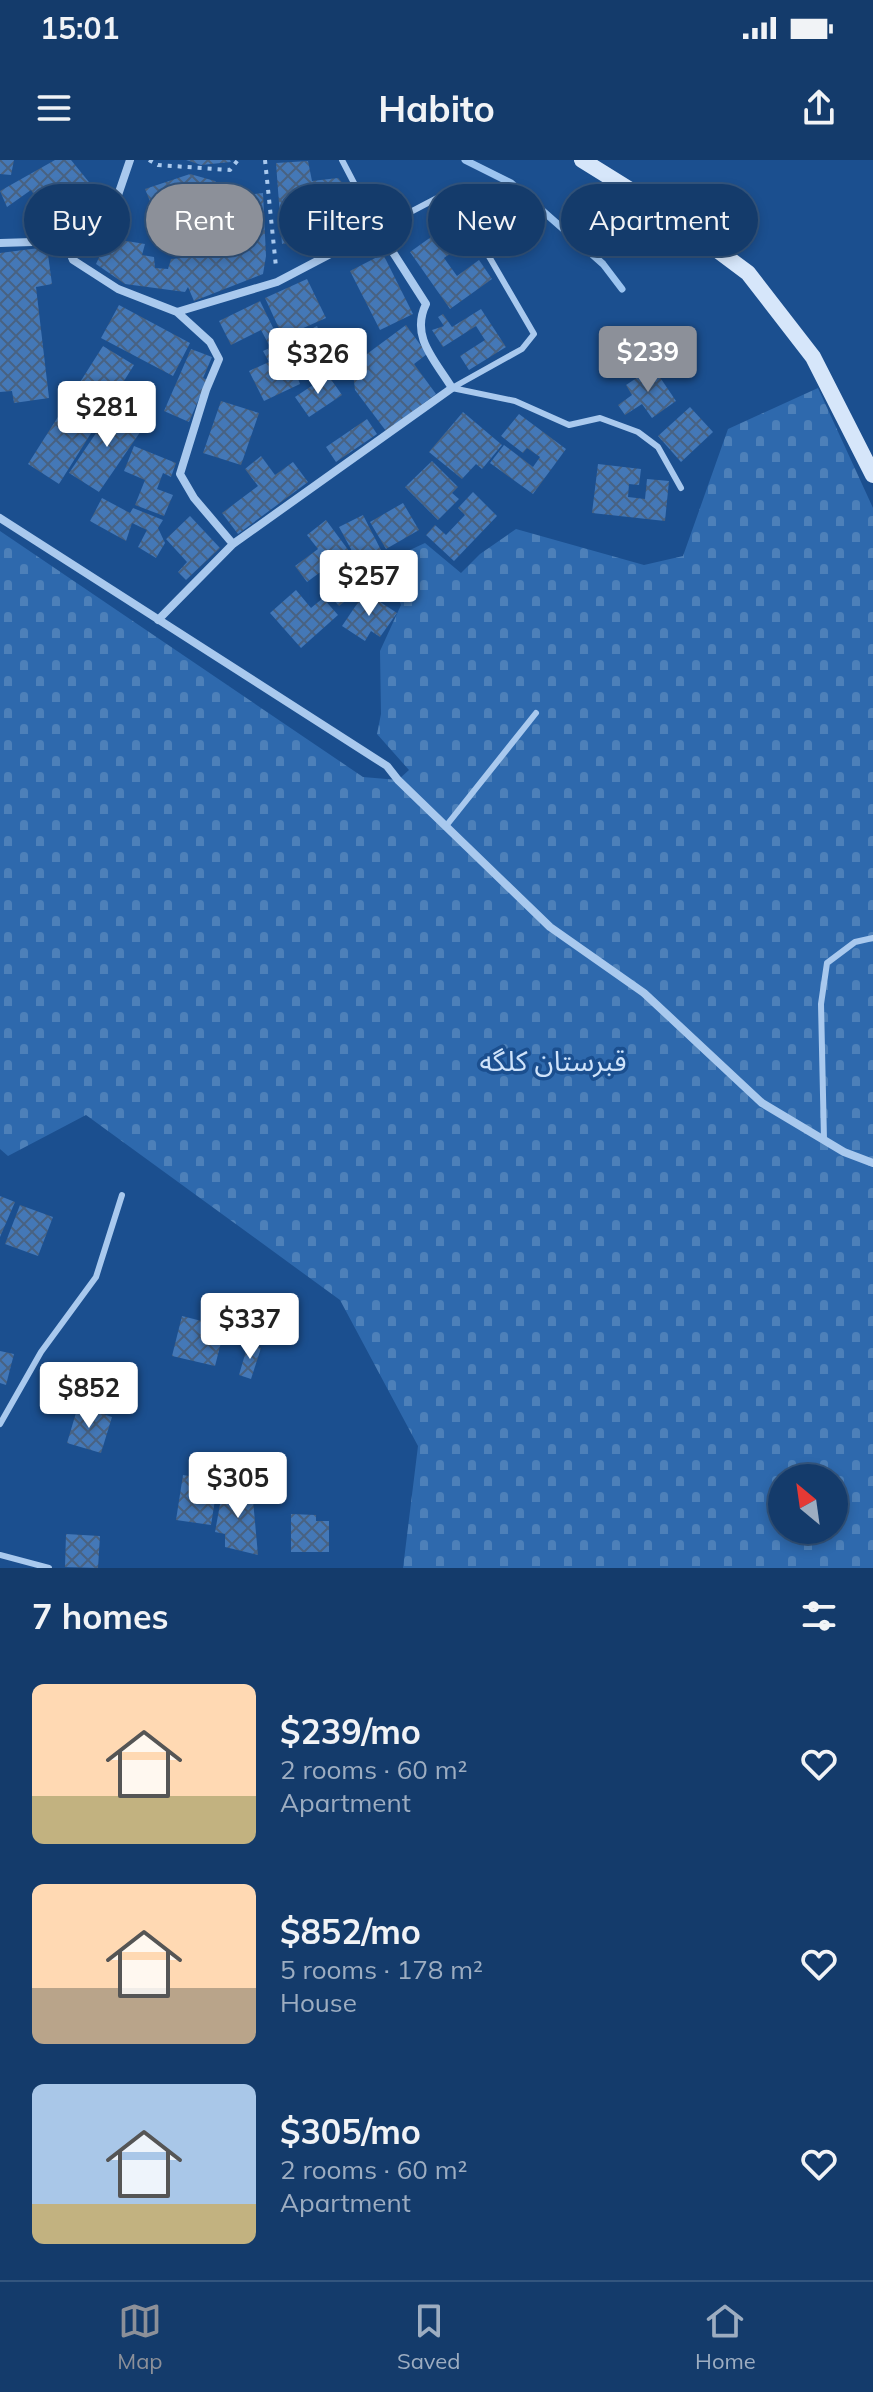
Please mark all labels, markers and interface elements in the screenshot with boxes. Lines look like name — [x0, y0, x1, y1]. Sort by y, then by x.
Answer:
text: 15:01 — [40, 9, 119, 47]
icon: menu — [32, 86, 76, 130]
text: Habito — [378, 86, 495, 131]
icon: share — [797, 86, 841, 130]
chip: Buy — [24, 184, 130, 256]
chip: Rent — [146, 184, 263, 256]
chip: Filters — [279, 184, 412, 256]
chip: New — [428, 184, 545, 256]
chip: Apartment — [561, 184, 758, 256]
pin: $239 — [601, 326, 695, 394]
pin: $326 — [271, 328, 365, 396]
text: $239 — [617, 335, 679, 368]
text: $326 — [287, 337, 349, 370]
pin: $281 — [60, 381, 154, 449]
text: $281 — [76, 390, 138, 423]
pin: $257 — [322, 550, 416, 618]
text: $257 — [338, 559, 400, 592]
park label: قبرستان کلگه — [479, 1043, 627, 1078]
pin: $337 — [203, 1293, 297, 1361]
text: $337 — [219, 1302, 281, 1335]
pin: $852 — [42, 1362, 136, 1430]
text: $852 — [58, 1371, 120, 1404]
pin: $305 — [191, 1452, 285, 1520]
text: $305 — [207, 1461, 269, 1494]
north arrow — [768, 1464, 848, 1544]
map controls — [768, 1464, 848, 1544]
icon: filters — [797, 1594, 841, 1638]
text: 7 homes — [32, 1595, 169, 1638]
text: $239/mo — [280, 1710, 421, 1753]
icon: home — [96, 1716, 192, 1812]
icon: heart — [797, 1742, 841, 1786]
text: 2 rooms · 60 m² — [280, 1753, 467, 1786]
text: Apartment — [280, 1786, 411, 1819]
text: $852/mo — [280, 1910, 421, 1953]
icon: home — [96, 1916, 192, 2012]
icon: heart — [797, 1942, 841, 1986]
text: 5 rooms · 178 m² — [280, 1953, 483, 1986]
text: House — [280, 1986, 357, 2019]
text: $305/mo — [280, 2110, 421, 2153]
icon: home — [96, 2116, 192, 2212]
icon: heart — [797, 2142, 841, 2186]
text: 2 rooms · 60 m² — [280, 2153, 467, 2186]
text: Apartment — [280, 2186, 411, 2219]
tab: Map — [117, 2299, 163, 2375]
tab: Saved — [397, 2299, 461, 2375]
tab: Home — [695, 2299, 756, 2375]

